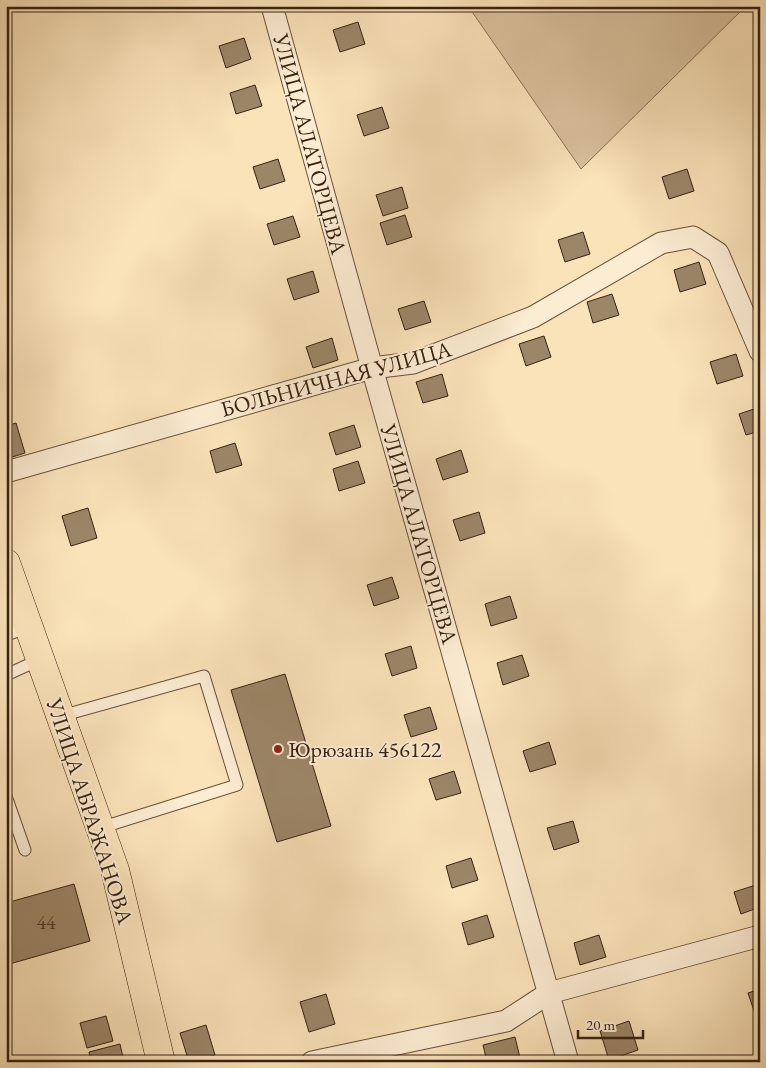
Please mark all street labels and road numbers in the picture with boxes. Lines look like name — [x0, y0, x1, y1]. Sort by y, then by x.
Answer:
street label: УЛИЦА АЛАТОРЦЕВА — [266, 29, 354, 258]
street label: БОЛЬНИЧНАЯ УЛИЦА — [217, 334, 455, 424]
street label: УЛИЦА АЛАТОРЦЕВА — [373, 420, 464, 648]
street label: УЛИЦА АБРАЖАНОВА — [39, 694, 140, 928]

